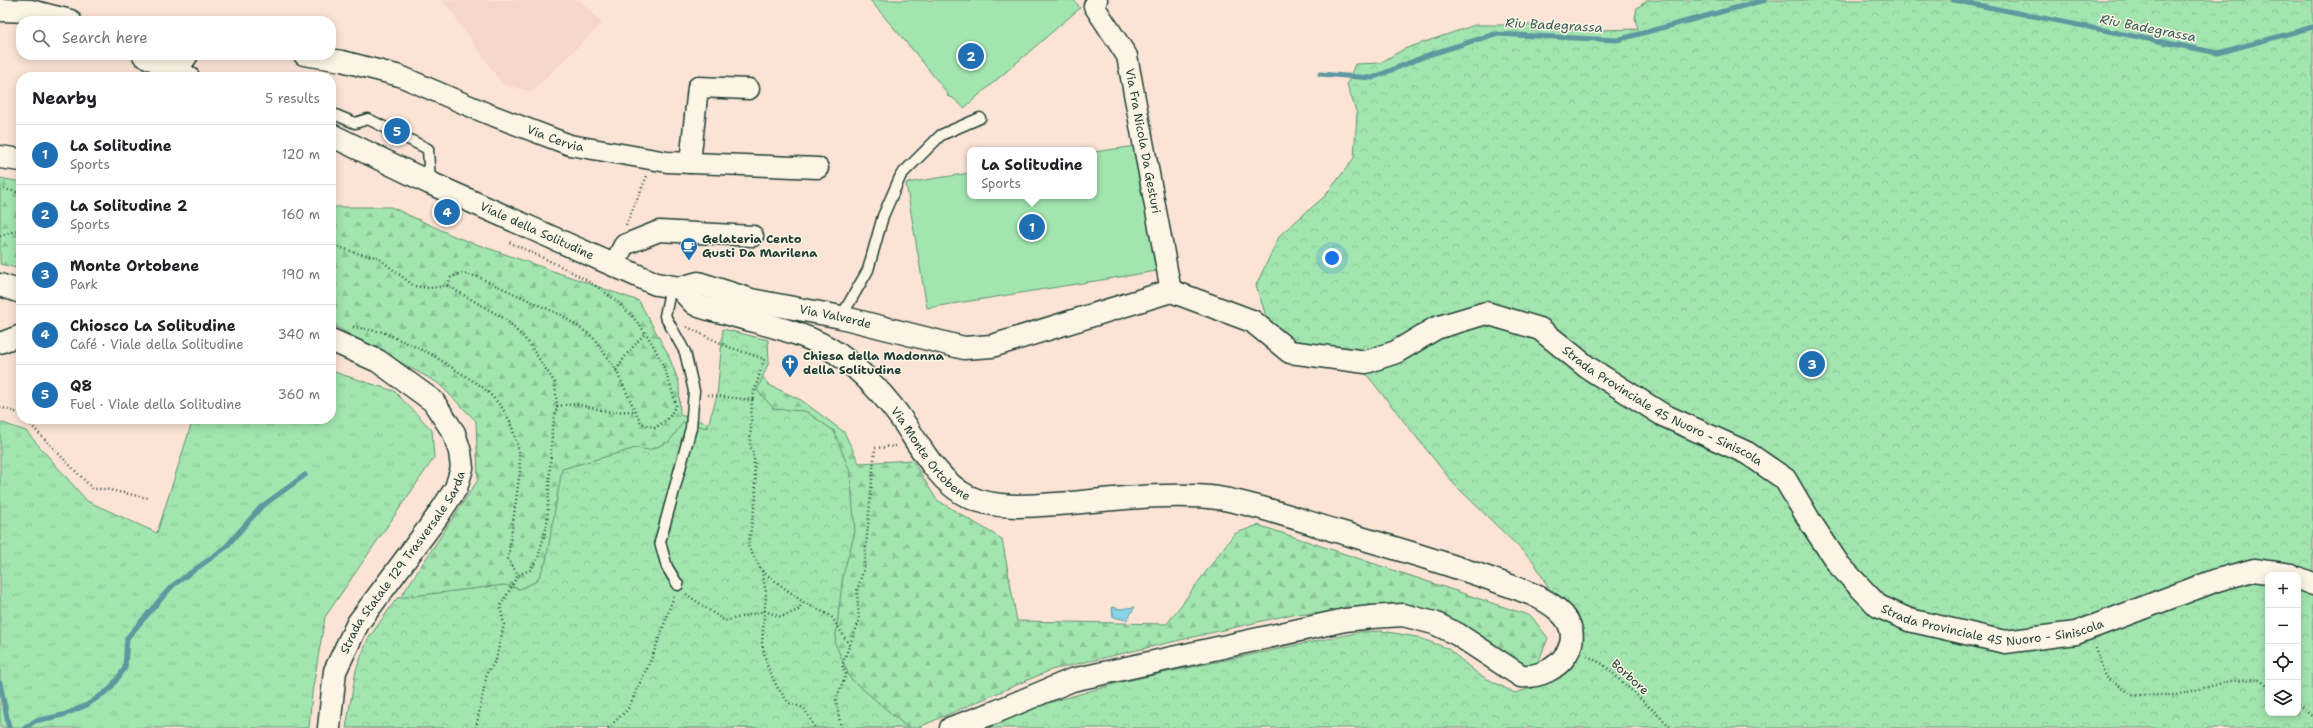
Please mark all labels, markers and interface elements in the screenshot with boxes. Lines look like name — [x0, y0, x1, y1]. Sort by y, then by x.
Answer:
water label: Riu Badegrassa — [2098, 10, 2198, 46]
water label: Riu Badegrassa — [1505, 14, 1603, 36]
search box — [16, 16, 336, 60]
icon: search — [30, 27, 52, 49]
text: Search here — [62, 28, 148, 48]
pin: 2 — [958, 41, 984, 71]
street label: Via Fra Nicola Da Gesturi — [1121, 67, 1164, 215]
text: Nearby — [32, 87, 97, 109]
text: 5 results — [265, 90, 320, 107]
pin: 5 — [384, 116, 410, 146]
street label: Via Cervia — [525, 121, 585, 155]
text: La Solitudine — [70, 136, 172, 156]
text: 1 — [42, 146, 48, 163]
text: 120 m — [282, 146, 320, 163]
popup — [967, 147, 1097, 199]
text: La Solitudine — [981, 155, 1083, 175]
text: Sports — [70, 156, 110, 173]
text: Sports — [981, 175, 1021, 192]
text: La Solitudine 2 — [70, 196, 187, 216]
pin: 4 — [434, 197, 460, 227]
street label: Viale della Solitudine — [477, 198, 597, 263]
text: 2 — [40, 206, 50, 223]
text: 160 m — [282, 206, 320, 223]
pin: 1 — [1019, 212, 1045, 242]
text: Sports — [70, 216, 110, 233]
place label: Gelateria Cento Gusti Da Marilena — [702, 231, 818, 261]
cafe icon: Gelateria Cento Gusti Da Marilena — [679, 236, 699, 261]
your location — [1322, 248, 1342, 268]
text: Monte Ortobene — [70, 256, 199, 276]
text: 3 — [40, 266, 50, 283]
text: 190 m — [281, 266, 320, 283]
text: Park — [70, 276, 98, 293]
street label: Via Valverde — [798, 301, 873, 332]
text: Chiosco La Solitudine — [70, 316, 236, 336]
text: 4 — [40, 326, 50, 343]
text: 340 m — [278, 326, 320, 343]
text: Café · Viale della Solitudine — [70, 336, 244, 353]
street label: Strada Provinciale 45 Nuoro - Siniscola — [1559, 342, 1766, 470]
place label: Chiesa della Madonna della Solitudine — [803, 348, 945, 378]
pin: 3 — [1799, 349, 1825, 379]
church icon: Chiesa della Madonna della Solitudine — [780, 353, 800, 378]
text: Q8 — [70, 376, 92, 396]
text: 5 — [41, 386, 49, 403]
text: 360 m — [278, 386, 320, 403]
text: Fuel · Viale della Solitudine — [70, 396, 242, 413]
street label: Via Monte Ortobene — [887, 403, 973, 504]
street label: Strada Statale 129 Trasversale Sarda — [336, 469, 469, 657]
map controls — [2265, 572, 2301, 716]
button: + — [2265, 572, 2301, 608]
street label: Strada Provinciale 45 Nuoro - Siniscola — [1879, 600, 2106, 650]
button: − — [2265, 608, 2301, 644]
button: locate — [2265, 644, 2301, 680]
street label: Borbore — [1608, 656, 1652, 698]
button: layers — [2265, 680, 2301, 716]

